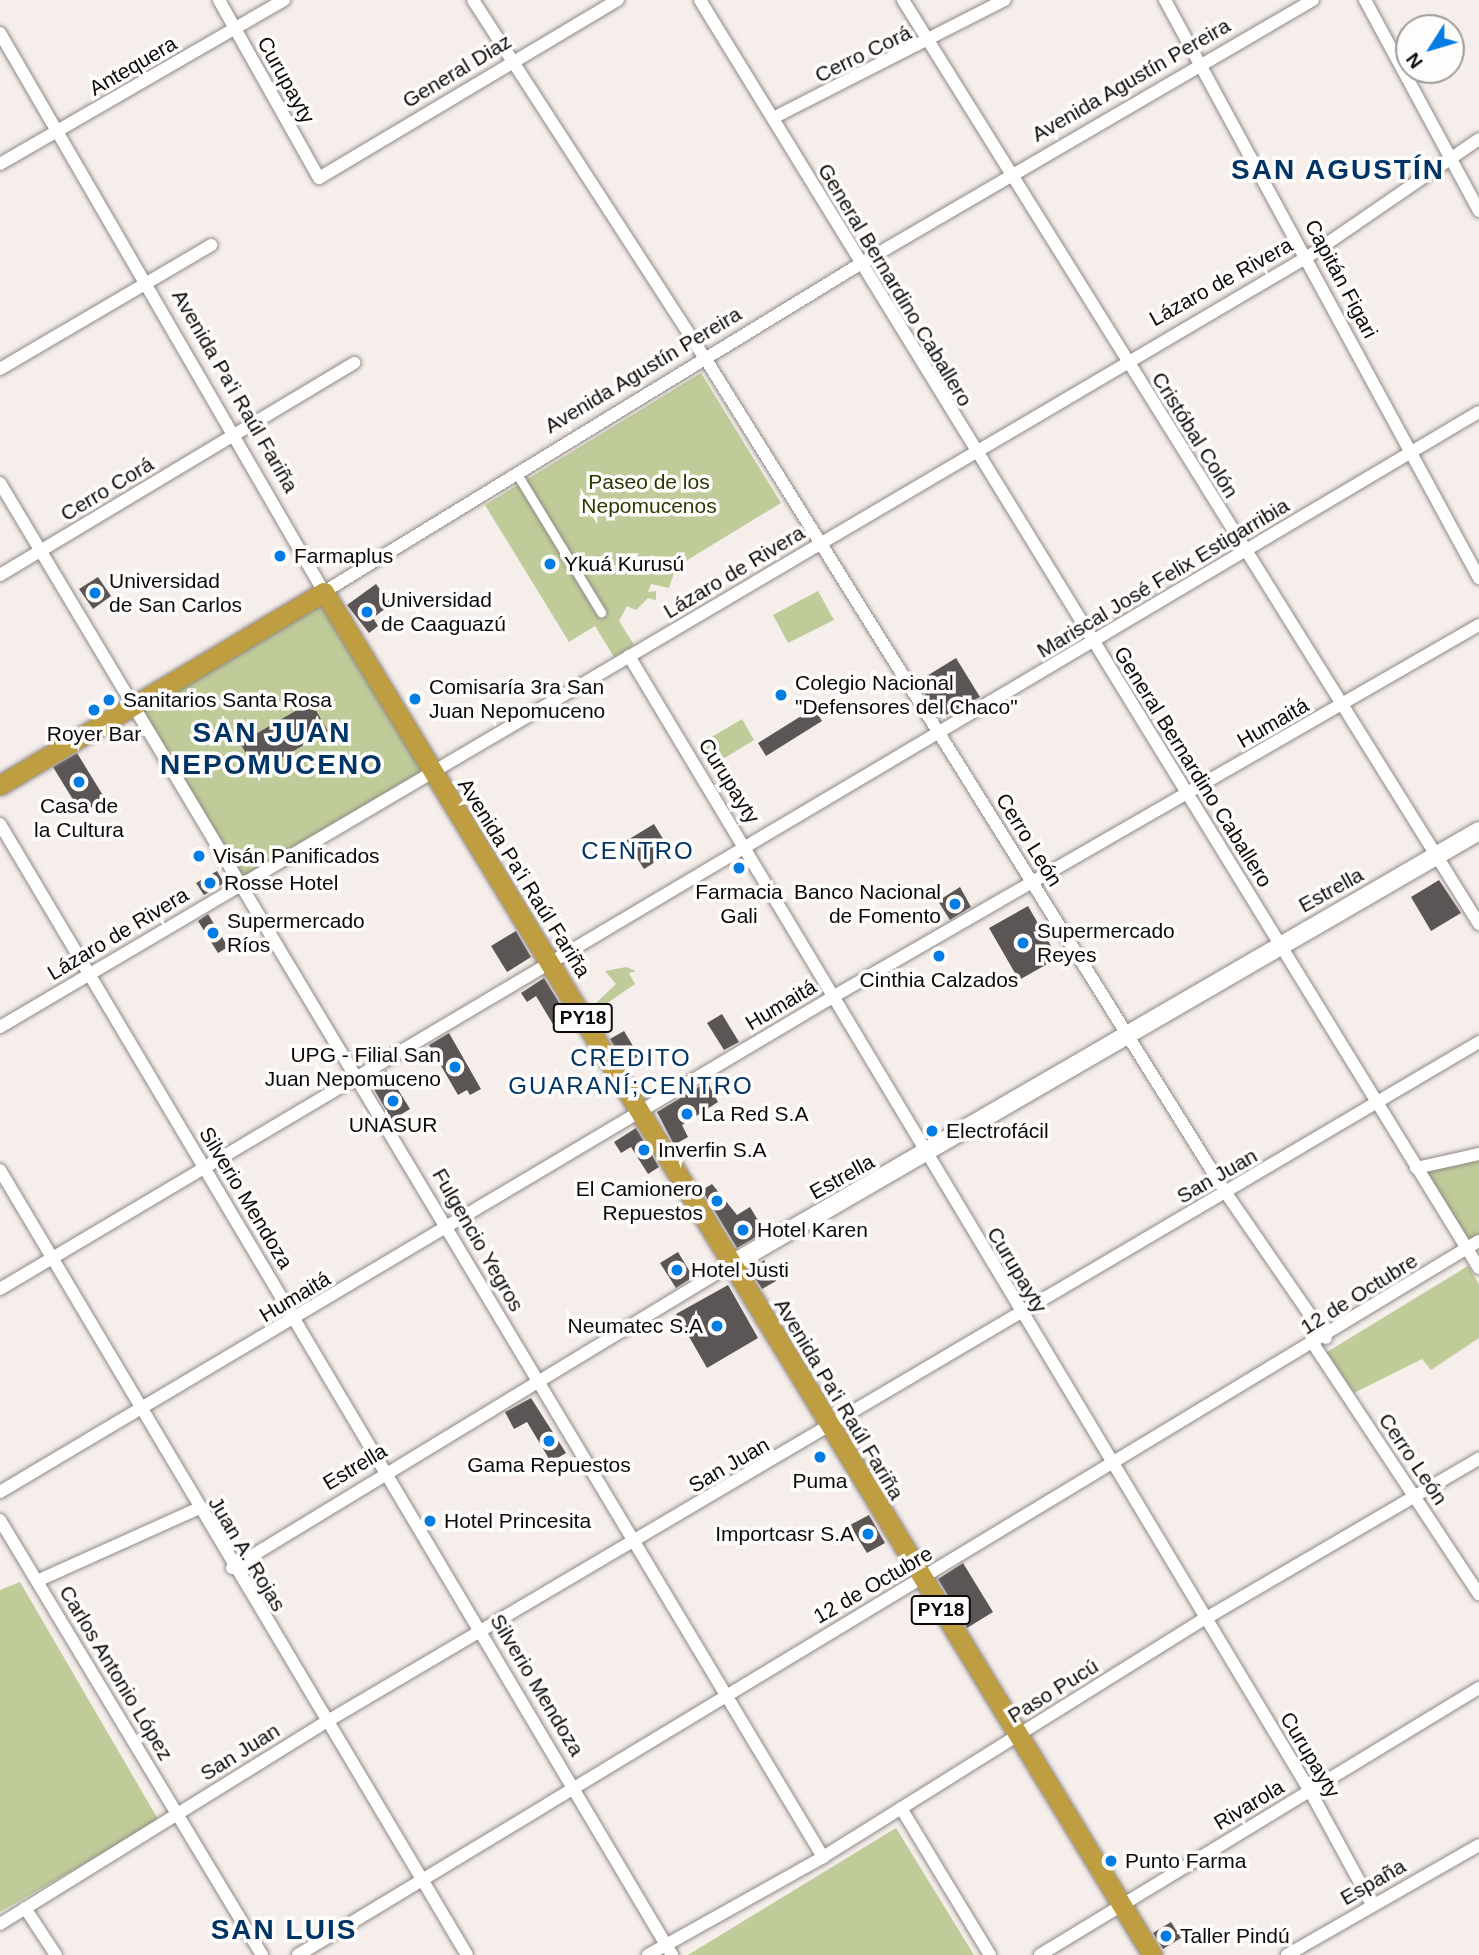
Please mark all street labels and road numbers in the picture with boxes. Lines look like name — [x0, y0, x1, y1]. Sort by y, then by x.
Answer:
street label: Avenida Agustín Pereira — [1027, 13, 1235, 147]
street label: Cerro Corá — [811, 20, 915, 88]
street label: General Diaz — [398, 29, 516, 113]
street label: Antequera — [85, 31, 181, 101]
street label: Curupayty — [252, 32, 320, 128]
street label: General Bernardino Caballero — [812, 159, 978, 411]
street label: Capitán Figari — [1299, 215, 1383, 343]
street label: Lázaro de Rivera — [1145, 232, 1297, 332]
street label: Avenida Pa'i Raúl Fariña — [167, 285, 303, 497]
street label: Avenida Agustín Pereira — [540, 301, 746, 439]
street label: Cristóbal Colón — [1146, 367, 1244, 503]
street label: Cerro Corá — [56, 451, 158, 527]
street label: Mariscal José Felix Estigarribia — [1032, 493, 1294, 663]
street label: Lázaro de Rivera — [659, 520, 809, 624]
street label: General Bernardino Caballero — [1108, 642, 1278, 892]
street label: Humaitá — [1233, 693, 1313, 753]
street label: Curupayty — [693, 734, 765, 828]
street label: Avenida Pa'i Raúl Fariña — [452, 774, 596, 982]
street label: Cerro León — [990, 789, 1068, 891]
street label: Estrella — [1294, 862, 1368, 918]
street label: Lázaro de Rivera — [43, 882, 193, 986]
street label: Humaitá — [741, 974, 821, 1036]
road number: PY18 — [552, 1002, 614, 1034]
street label: Silverio Mendoza — [194, 1122, 298, 1274]
street label: San Juan — [1172, 1143, 1262, 1209]
street label: Estrella — [805, 1149, 879, 1205]
street label: Fulgencio Yegros — [427, 1164, 529, 1316]
street label: Curupayty — [982, 1222, 1052, 1318]
street label: 12 de Octubre — [1296, 1248, 1422, 1340]
street label: Humaitá — [255, 1266, 335, 1328]
street label: Avenida Pa'i Raúl Fariña — [769, 1294, 909, 1504]
street label: Cerro León — [1373, 1408, 1453, 1510]
street label: San Juan — [684, 1432, 774, 1498]
street label: Estrella — [318, 1438, 392, 1496]
street label: Juan A. Rojas — [203, 1491, 291, 1617]
street label: 12 de Octubre — [809, 1541, 937, 1629]
street label: Carlos Antonio López — [53, 1580, 179, 1766]
road number: PY18 — [909, 1594, 972, 1626]
street label: Silverio Mendoza — [485, 1609, 589, 1761]
street label: Paso Pucú — [1003, 1653, 1103, 1729]
street label: Curupayty — [1275, 1707, 1345, 1803]
street label: San Juan — [196, 1718, 284, 1786]
street label: Rivarola — [1209, 1774, 1289, 1836]
street label: España — [1336, 1853, 1410, 1911]

